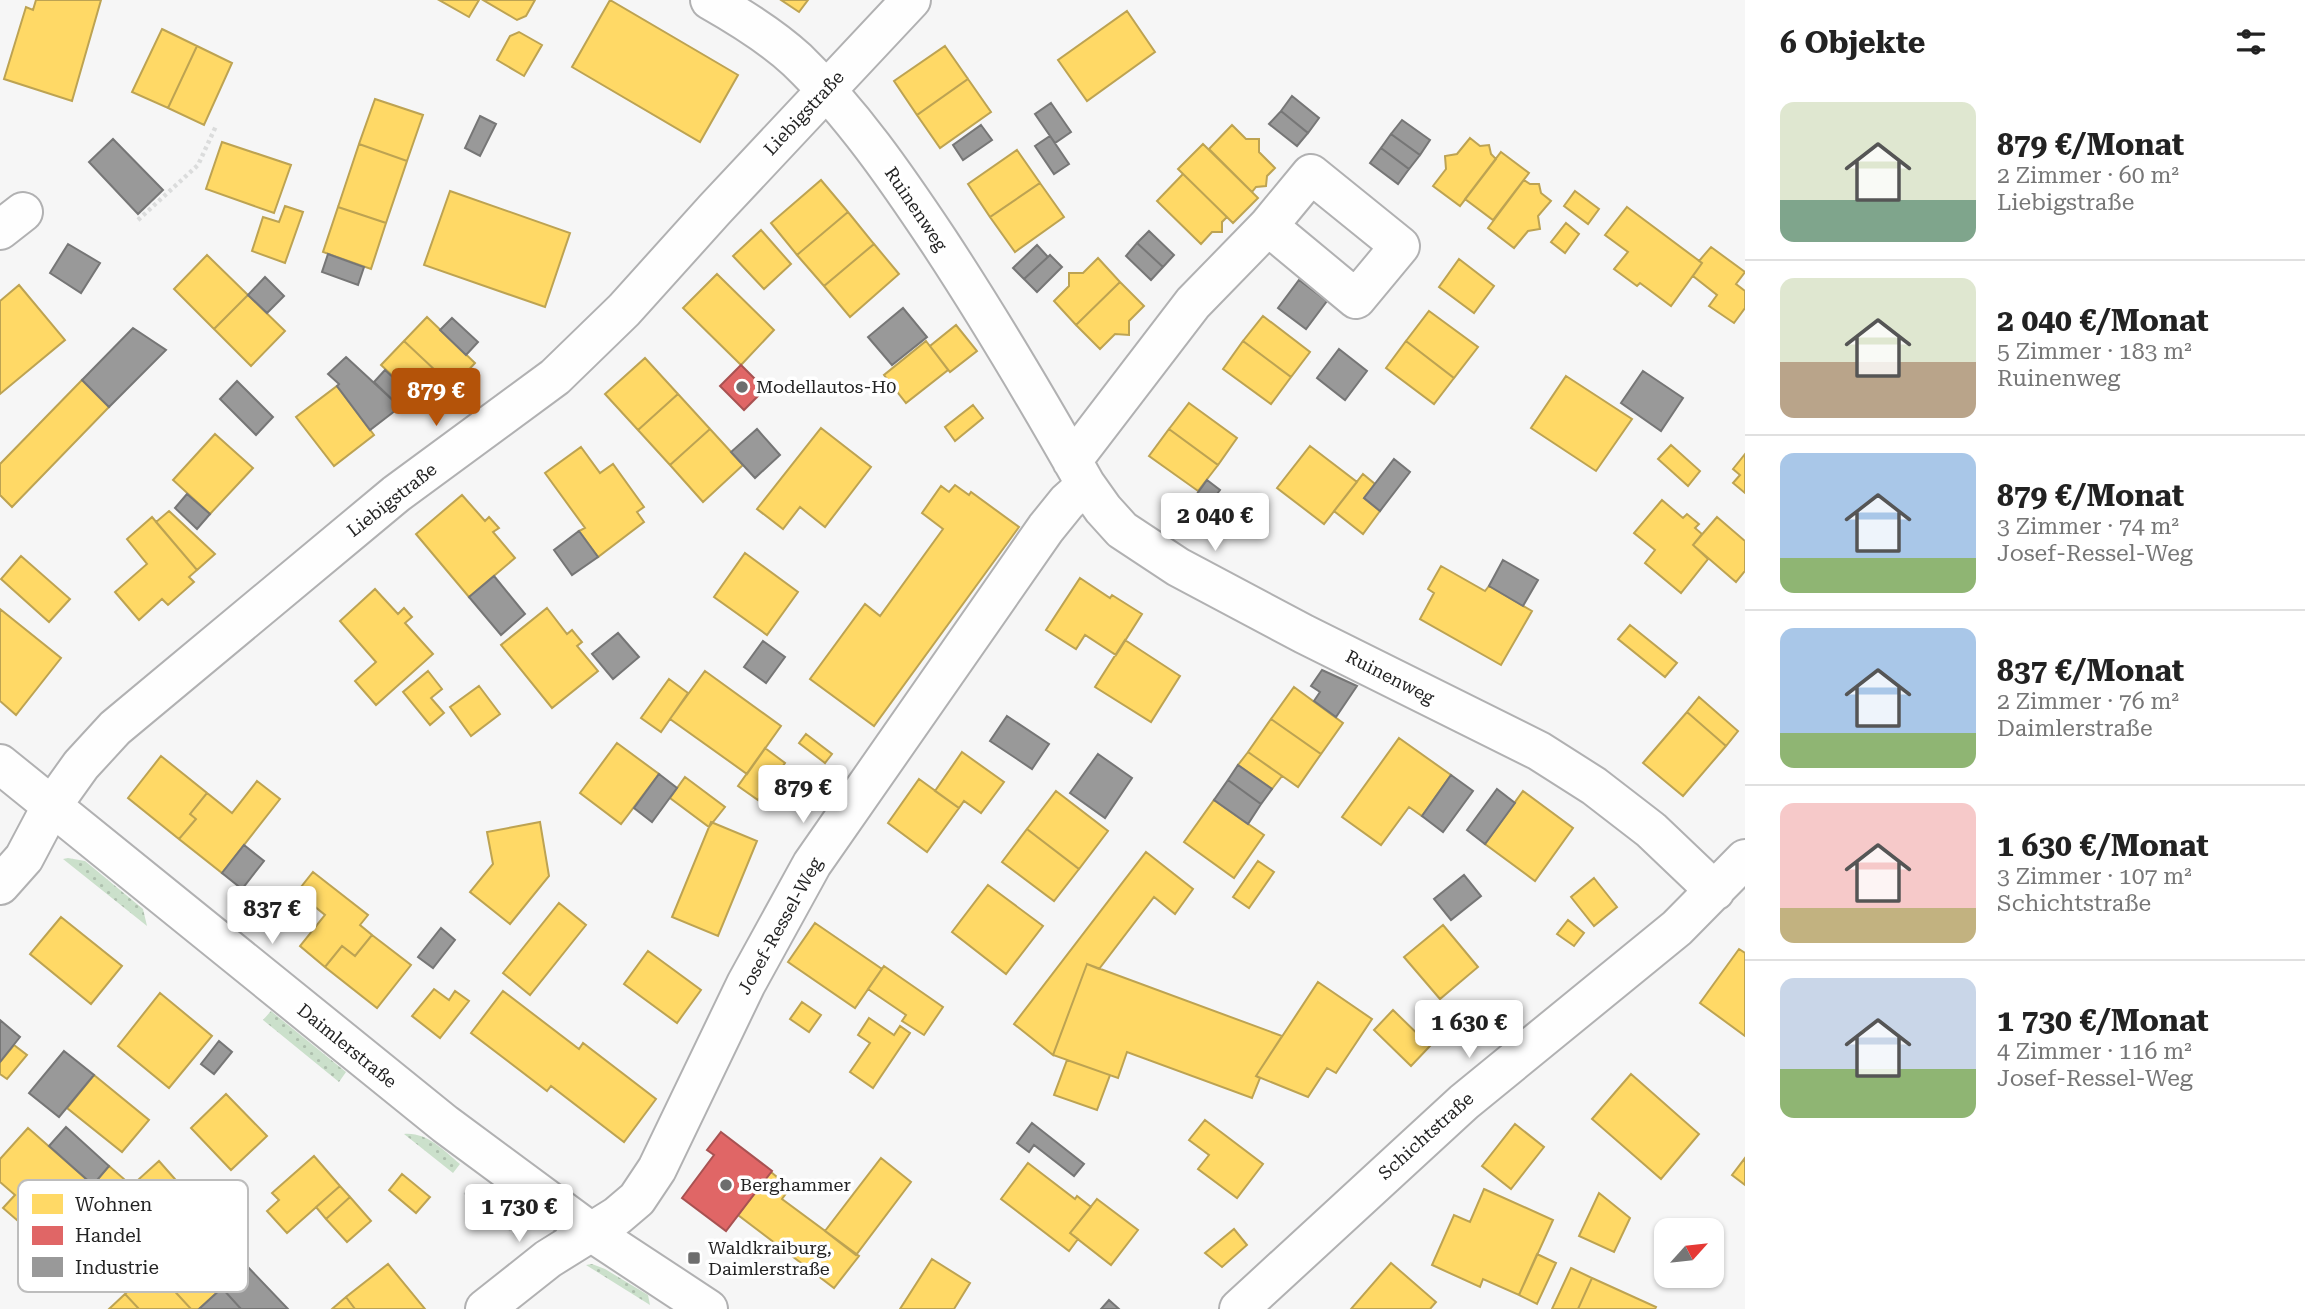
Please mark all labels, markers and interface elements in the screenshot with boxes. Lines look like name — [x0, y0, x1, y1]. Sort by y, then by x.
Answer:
icon: filters — [2232, 23, 2270, 61]
text: 6 Objekte — [1780, 25, 1925, 60]
street label: Liebigstraße — [759, 66, 848, 159]
text: 879 €/Monat — [1997, 127, 2184, 162]
icon: home — [1836, 130, 1920, 214]
text: 2 Zimmer · 60 m² — [1997, 162, 2179, 189]
street label: Ruinenweg — [881, 163, 953, 255]
text: Liebigstraße — [1997, 189, 2134, 216]
text: 2 040 €/Monat — [1997, 303, 2209, 338]
icon: home — [1836, 306, 1920, 390]
text: 5 Zimmer · 183 m² — [1997, 338, 2192, 365]
text: Ruinenweg — [1997, 365, 2120, 392]
pin: 879 € — [387, 368, 485, 428]
place label: Modellautos-H0 — [756, 376, 896, 397]
text: 879 € — [407, 377, 465, 404]
marker: Modellautos-H0 — [734, 379, 750, 395]
street label: Liebigstraße — [343, 458, 441, 541]
text: 879 €/Monat — [1997, 478, 2184, 513]
icon: home — [1836, 481, 1920, 565]
pin: 2 040 € — [1150, 494, 1280, 553]
text: 2 040 € — [1177, 502, 1253, 529]
text: 3 Zimmer · 74 m² — [1997, 513, 2179, 540]
text: Josef-Ressel-Weg — [1997, 540, 2193, 567]
street label: Ruinenweg — [1342, 645, 1439, 708]
text: 837 €/Monat — [1997, 653, 2184, 688]
icon: home — [1836, 656, 1920, 740]
text: 2 Zimmer · 76 m² — [1997, 688, 2179, 715]
text: Daimlerstraße — [1997, 715, 2153, 742]
pin: 879 € — [754, 766, 852, 825]
text: 879 € — [774, 774, 832, 801]
text: 1 630 €/Monat — [1997, 828, 2209, 863]
icon: home — [1836, 831, 1920, 915]
street label: Josef-Ressel-Weg — [733, 853, 826, 998]
text: 3 Zimmer · 107 m² — [1997, 863, 2192, 890]
pin: 837 € — [223, 886, 321, 946]
text: Schichtstraße — [1997, 890, 2151, 917]
text: 837 € — [243, 895, 301, 922]
street label: Daimlerstraße — [293, 999, 401, 1092]
pin: 1 630 € — [1404, 1000, 1534, 1060]
text: 1 730 €/Monat — [1997, 1003, 2209, 1038]
icon: home — [1836, 1006, 1920, 1090]
text: 1 630 € — [1431, 1009, 1507, 1036]
text: 4 Zimmer · 116 m² — [1997, 1038, 2192, 1065]
text: Josef-Ressel-Weg — [1997, 1065, 2193, 1092]
street label: Schichtstraße — [1374, 1087, 1478, 1184]
place label: Berghammer — [740, 1174, 851, 1195]
marker: Berghammer — [718, 1177, 734, 1193]
legend — [18, 1180, 248, 1292]
pin: 1 730 € — [454, 1184, 584, 1244]
text: Wohnen — [75, 1193, 152, 1216]
text: 1 730 € — [481, 1193, 557, 1220]
north arrow — [1654, 1218, 1724, 1288]
map controls — [1654, 1218, 1724, 1288]
text: Handel — [75, 1224, 142, 1247]
place label: Waldkraiburg, Daimlerstraße — [708, 1237, 832, 1279]
marker: Waldkraiburg, Daimlerstraße — [686, 1250, 702, 1266]
text: Industrie — [75, 1256, 159, 1279]

